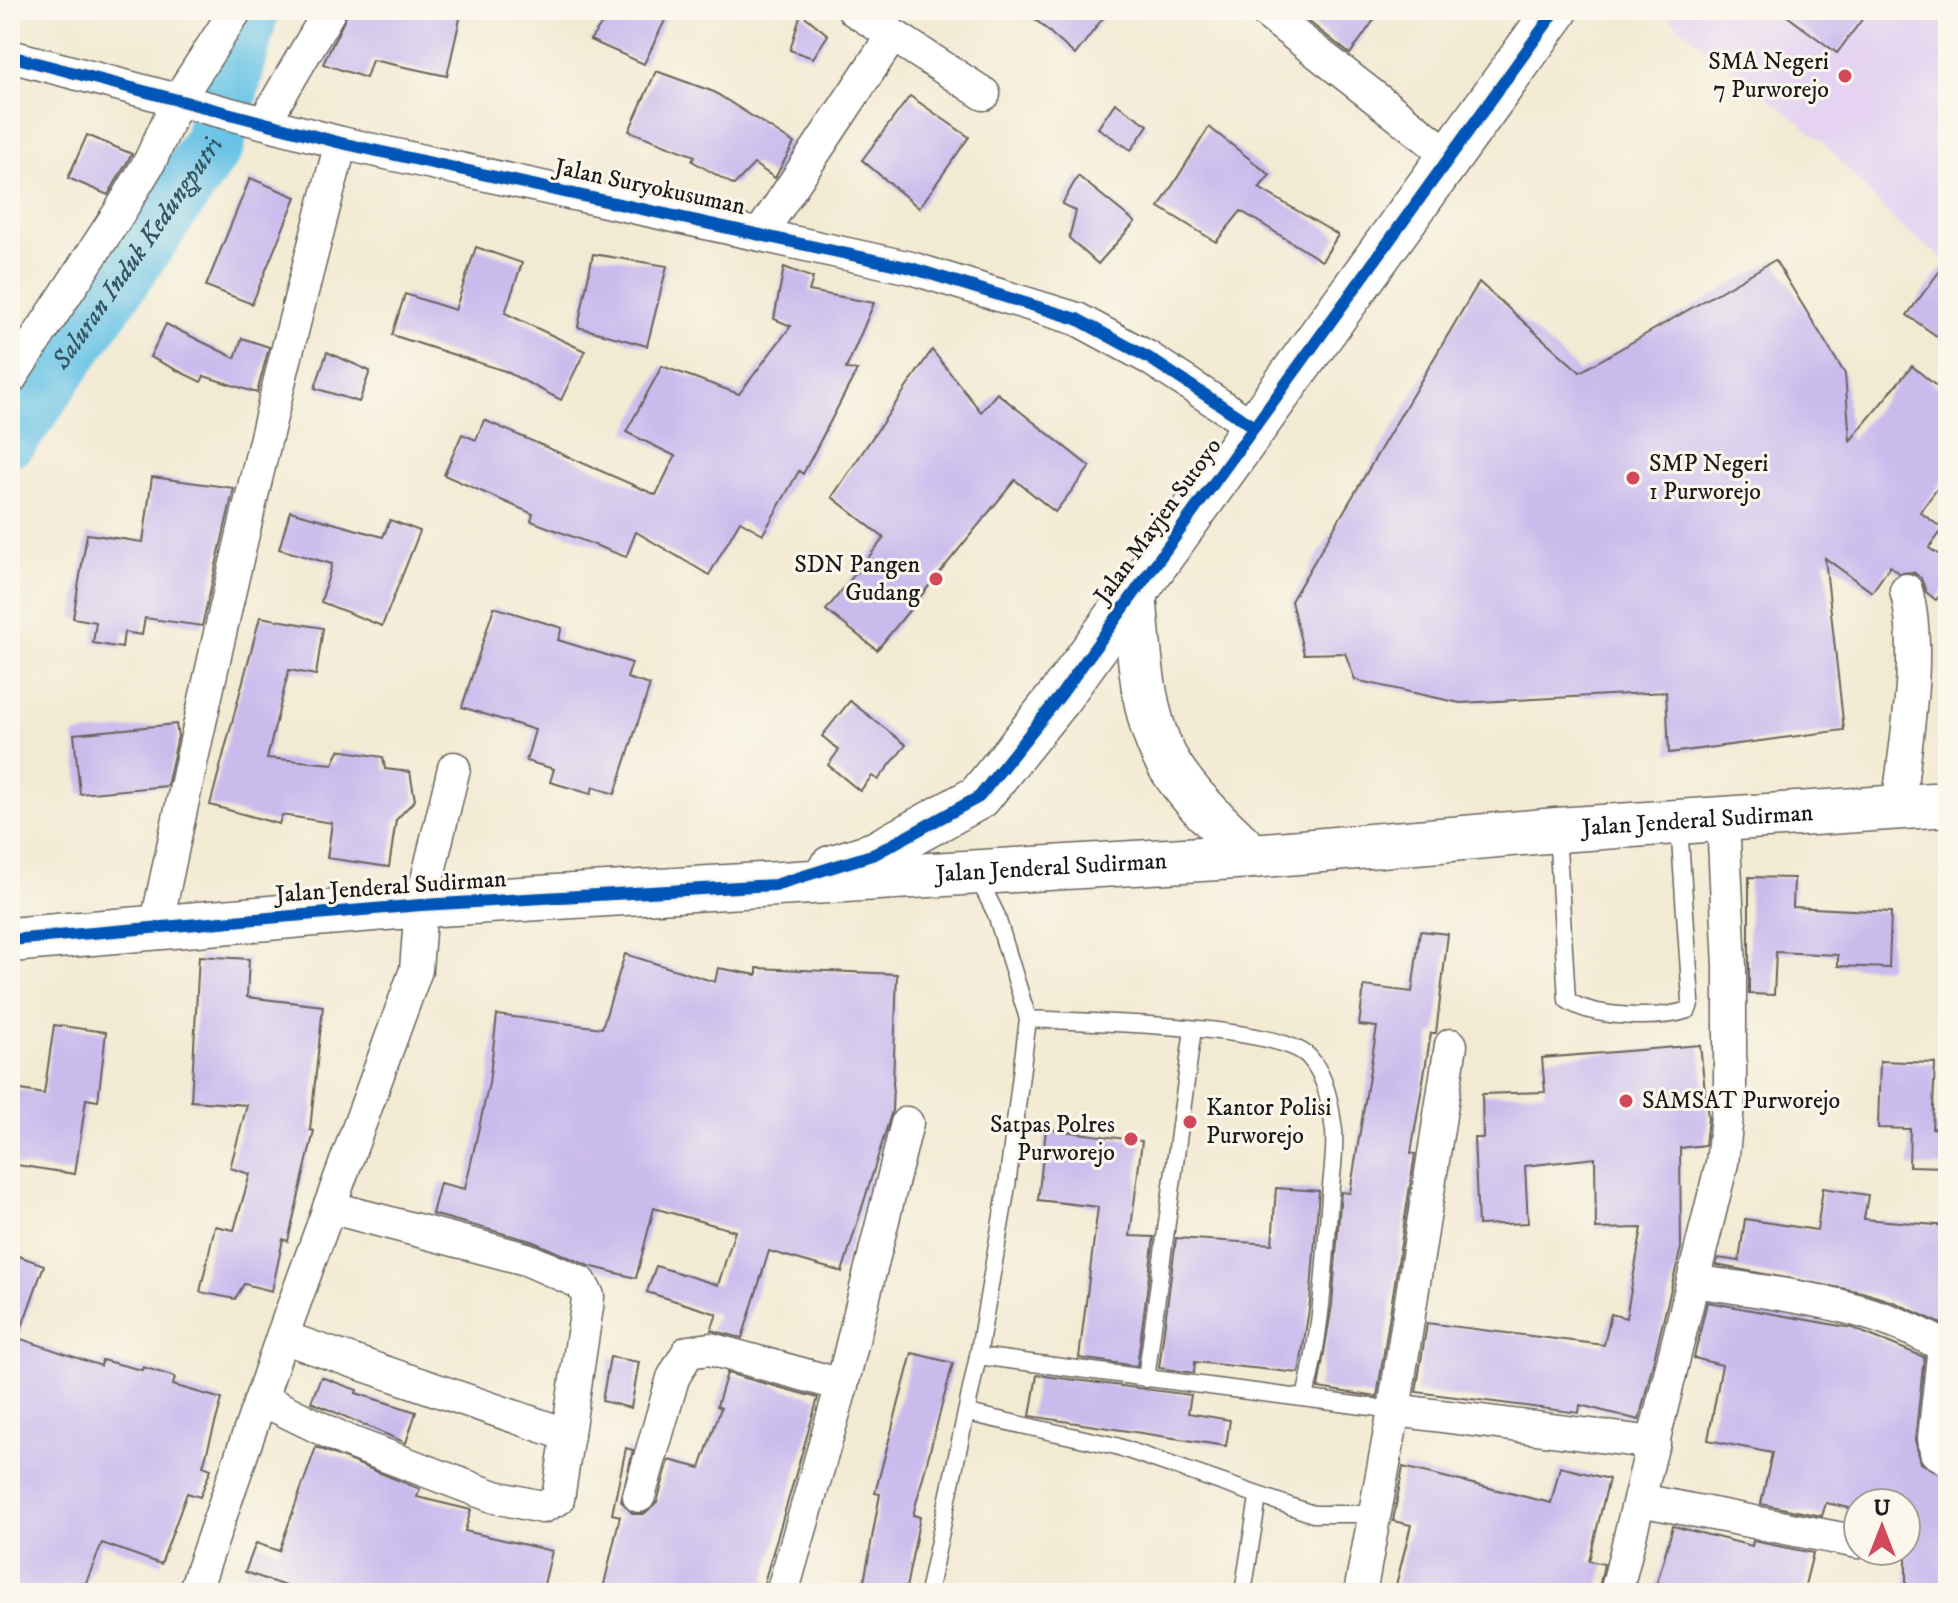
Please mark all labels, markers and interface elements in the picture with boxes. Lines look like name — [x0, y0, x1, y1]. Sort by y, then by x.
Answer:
place label: SMA Negeri 7 Purworejo — [1708, 47, 1829, 105]
marker: SMA Negeri 7 Purworejo — [1836, 67, 1854, 85]
water label: Saluran Induk Kedungputri — [44, 133, 231, 376]
street label: Jalan Suryokusuman — [550, 152, 748, 222]
street label: Jalan Mayjen Sutoyo — [1087, 432, 1228, 611]
place label: SMP Negeri 1 Purworejo — [1649, 449, 1769, 507]
marker: SMP Negeri 1 Purworejo — [1624, 469, 1642, 487]
place label: SDN Pangen Gudang — [794, 550, 920, 608]
marker: SDN Pangen Gudang — [927, 570, 945, 588]
street label: Jalan Jenderal Sudirman — [1579, 798, 1815, 843]
street label: Jalan Jenderal Sudirman — [933, 846, 1168, 890]
street label: Jalan Jenderal Sudirman — [273, 864, 508, 910]
place label: SAMSAT Purworejo — [1642, 1086, 1840, 1116]
marker: SAMSAT Purworejo — [1617, 1092, 1635, 1110]
place label: Kantor Polisi Purworejo — [1206, 1093, 1331, 1151]
place label: Satpas Polres Purworejo — [990, 1110, 1115, 1168]
marker: Kantor Polisi Purworejo — [1181, 1113, 1199, 1131]
marker: Satpas Polres Purworejo — [1122, 1130, 1140, 1148]
north arrow — [1842, 1487, 1922, 1567]
text: U — [1873, 1495, 1891, 1522]

